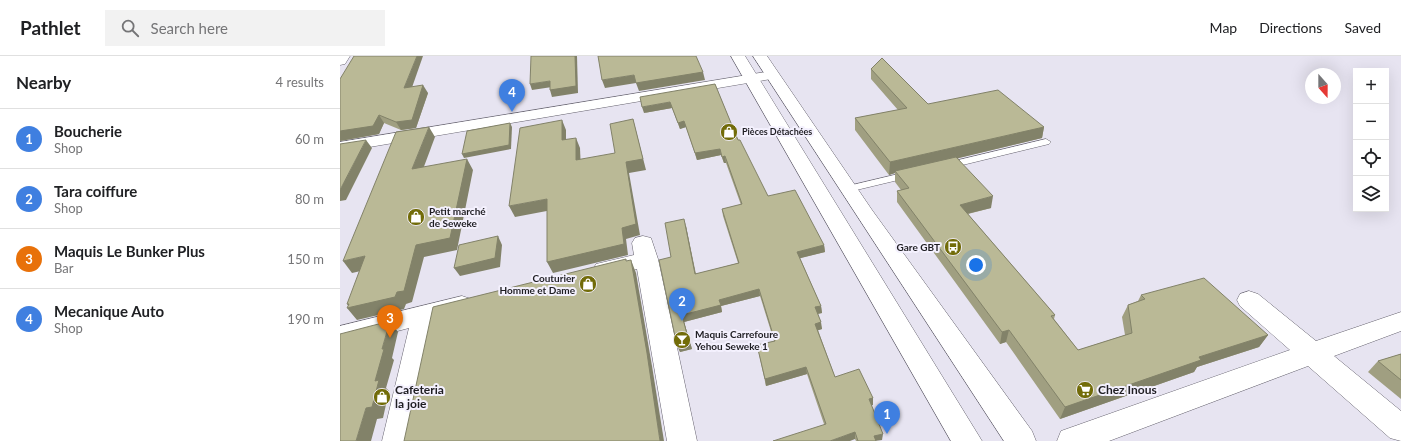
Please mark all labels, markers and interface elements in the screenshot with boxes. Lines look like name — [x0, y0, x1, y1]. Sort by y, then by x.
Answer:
search box — [105, 10, 385, 46]
text: Pathlet — [20, 16, 81, 39]
icon: search — [119, 17, 141, 39]
text: Search here — [151, 19, 228, 37]
text: Map — [1210, 19, 1237, 36]
text: Directions — [1259, 19, 1322, 36]
text: Saved — [1344, 19, 1381, 36]
north arrow — [1305, 68, 1341, 104]
map controls — [1353, 68, 1389, 212]
button: + — [1353, 68, 1389, 104]
text: Nearby — [16, 72, 71, 93]
text: 4 results — [276, 74, 324, 90]
pin: 4 — [499, 79, 525, 112]
button: − — [1353, 104, 1389, 140]
text: Boucherie — [54, 122, 122, 140]
shop icon: Pièces Détachées — [719, 122, 739, 142]
place label: Pièces Détachées — [742, 126, 812, 137]
text: 1 — [25, 131, 33, 147]
text: 60 m — [295, 131, 324, 147]
text: Shop — [54, 140, 83, 156]
button: locate — [1353, 140, 1389, 176]
button: layers — [1353, 176, 1389, 212]
text: Tara coiffure — [54, 182, 137, 200]
text: 2 — [25, 191, 33, 207]
text: 80 m — [295, 191, 324, 207]
text: Shop — [54, 200, 83, 216]
place label: Petit marché de Seweke — [429, 205, 486, 229]
shop icon: Petit marché de Seweke — [406, 207, 426, 227]
bus stop icon: Gare GBT — [943, 237, 963, 257]
place label: Gare GBT — [897, 241, 940, 253]
text: Maquis Le Bunker Plus — [54, 242, 205, 260]
text: 3 — [25, 251, 33, 267]
text: 150 m — [287, 251, 324, 267]
your location — [966, 255, 986, 275]
text: Bar — [54, 260, 74, 276]
place label: Couturier Homme et Dame — [499, 272, 576, 296]
shop icon: Couturier Homme et Dame — [578, 274, 598, 294]
pin: 2 — [669, 288, 695, 321]
text: Mecanique Auto — [54, 302, 164, 320]
pin: 3 — [377, 305, 403, 338]
text: 4 — [25, 311, 33, 327]
text: 190 m — [287, 311, 324, 327]
text: Shop — [54, 320, 83, 336]
place label: Maquis Carrefoure Yehou Seweke 1 — [694, 328, 779, 352]
bar icon: Maquis Carrefoure Yehou Seweke 1 — [672, 330, 692, 350]
supermarket icon: Chez Inous — [1075, 380, 1095, 400]
place label: Cafeteria la joie — [395, 382, 444, 411]
place label: Chez Inous — [1098, 382, 1157, 397]
shop icon: Cafeteria la joie — [372, 387, 392, 407]
pin: 1 — [874, 401, 900, 434]

